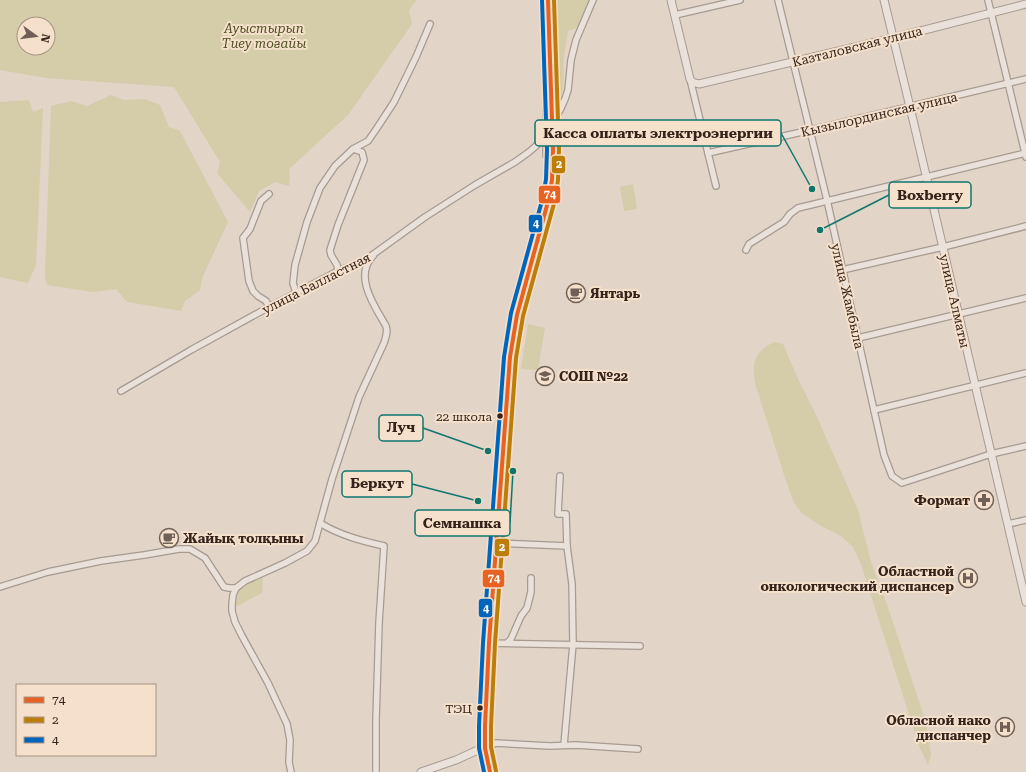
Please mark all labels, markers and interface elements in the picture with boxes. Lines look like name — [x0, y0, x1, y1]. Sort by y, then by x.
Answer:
north arrow — [16, 16, 56, 56]
park label: Ауыстырып Тиеу тоғайы — [222, 21, 306, 51]
street label: Казталовская улица — [790, 23, 924, 70]
text: N — [38, 33, 53, 44]
street label: Кызылординская улица — [799, 89, 959, 140]
callout: Касса оплаты электроэнергии — [535, 120, 781, 146]
text: Касса оплаты электроэнергии — [543, 125, 773, 141]
line badge: 2 — [551, 155, 566, 174]
text: 2 — [556, 158, 562, 171]
callout: Boxberry — [889, 182, 971, 208]
line badge: 74 — [538, 185, 561, 204]
text: Boxberry — [897, 187, 964, 203]
text: 74 — [544, 188, 557, 201]
line badge: 4 — [528, 214, 543, 233]
text: 4 — [533, 217, 540, 230]
street label: улица Жамбыла — [828, 242, 867, 350]
street label: улица Балластная — [259, 250, 373, 317]
street label: улица Алматы — [936, 253, 973, 350]
cafe icon: Янтарь — [565, 282, 587, 304]
place label: Янтарь — [590, 286, 640, 301]
school or university icon: СОШ №22 — [534, 365, 556, 387]
place label: СОШ №22 — [559, 369, 628, 384]
place label: 22 школа — [436, 410, 492, 424]
marker: 22 школа — [495, 411, 505, 421]
callout: Луч — [379, 415, 423, 441]
text: Луч — [387, 419, 415, 435]
callout: Беркут — [342, 471, 412, 497]
text: Беркут — [350, 475, 404, 491]
pharmacy icon: Формат — [973, 489, 995, 511]
place label: Формат — [914, 493, 970, 508]
callout: Семнашка — [415, 510, 510, 536]
text: Семнашка — [423, 515, 502, 531]
cafe icon: Жайық толқыны — [158, 527, 180, 549]
place label: Жайық толқыны — [183, 531, 304, 546]
line badge: 2 — [494, 538, 510, 557]
text: 2 — [499, 541, 505, 554]
place label: Областной онкологический диспансер — [760, 564, 954, 594]
hospital icon: Областной онкологический диспансер — [957, 567, 979, 589]
line badge: 74 — [482, 569, 505, 588]
text: 74 — [488, 572, 501, 585]
line badge: 4 — [478, 598, 493, 618]
text: 4 — [483, 602, 490, 615]
legend — [16, 684, 156, 756]
text: 74 — [52, 693, 66, 707]
place label: ТЭЦ — [445, 702, 472, 716]
marker: ТЭЦ — [475, 703, 485, 713]
text: 2 — [52, 713, 59, 727]
place label: Обласной нако диспанчер — [886, 713, 991, 743]
hospital icon: Обласной нако диспанчер — [994, 716, 1016, 738]
text: 4 — [52, 733, 59, 747]

